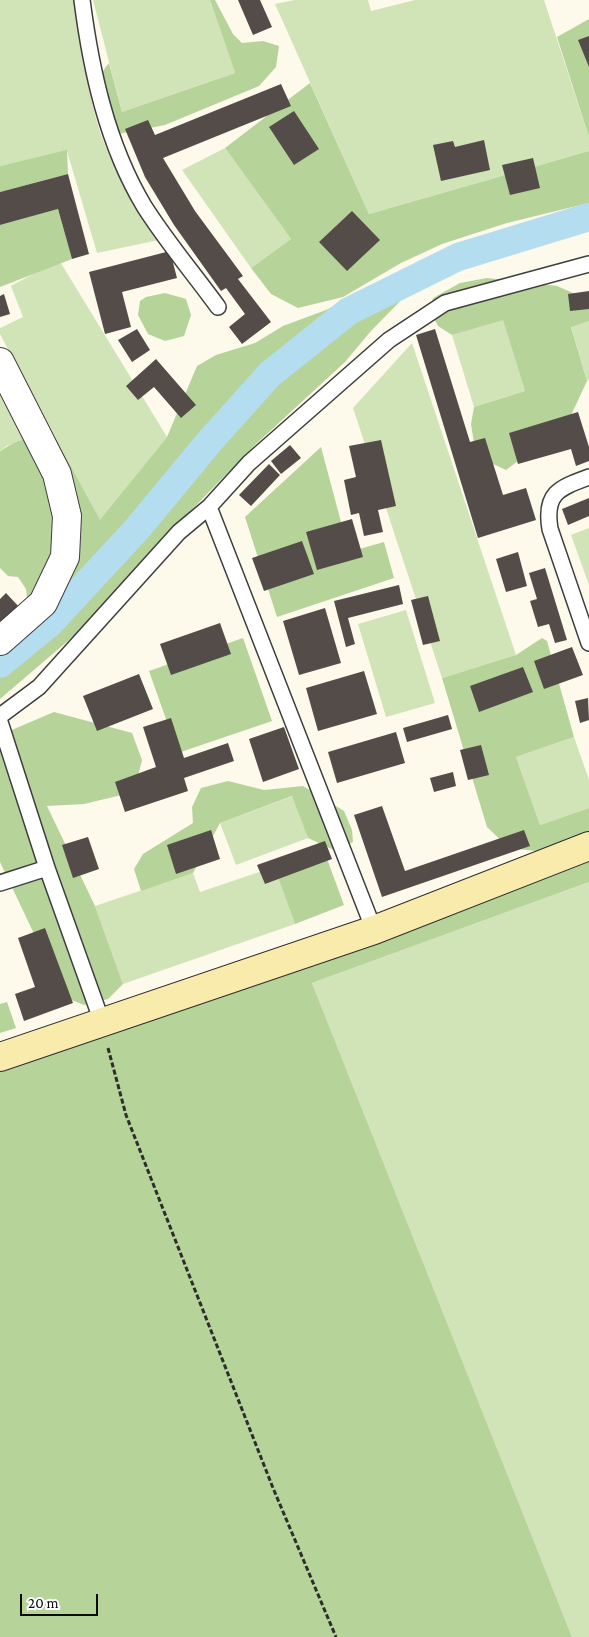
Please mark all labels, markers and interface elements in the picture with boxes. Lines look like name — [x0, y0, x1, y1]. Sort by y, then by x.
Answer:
scale bar — [22, 1584, 100, 1616]
text: 20 m — [28, 1595, 59, 1611]

